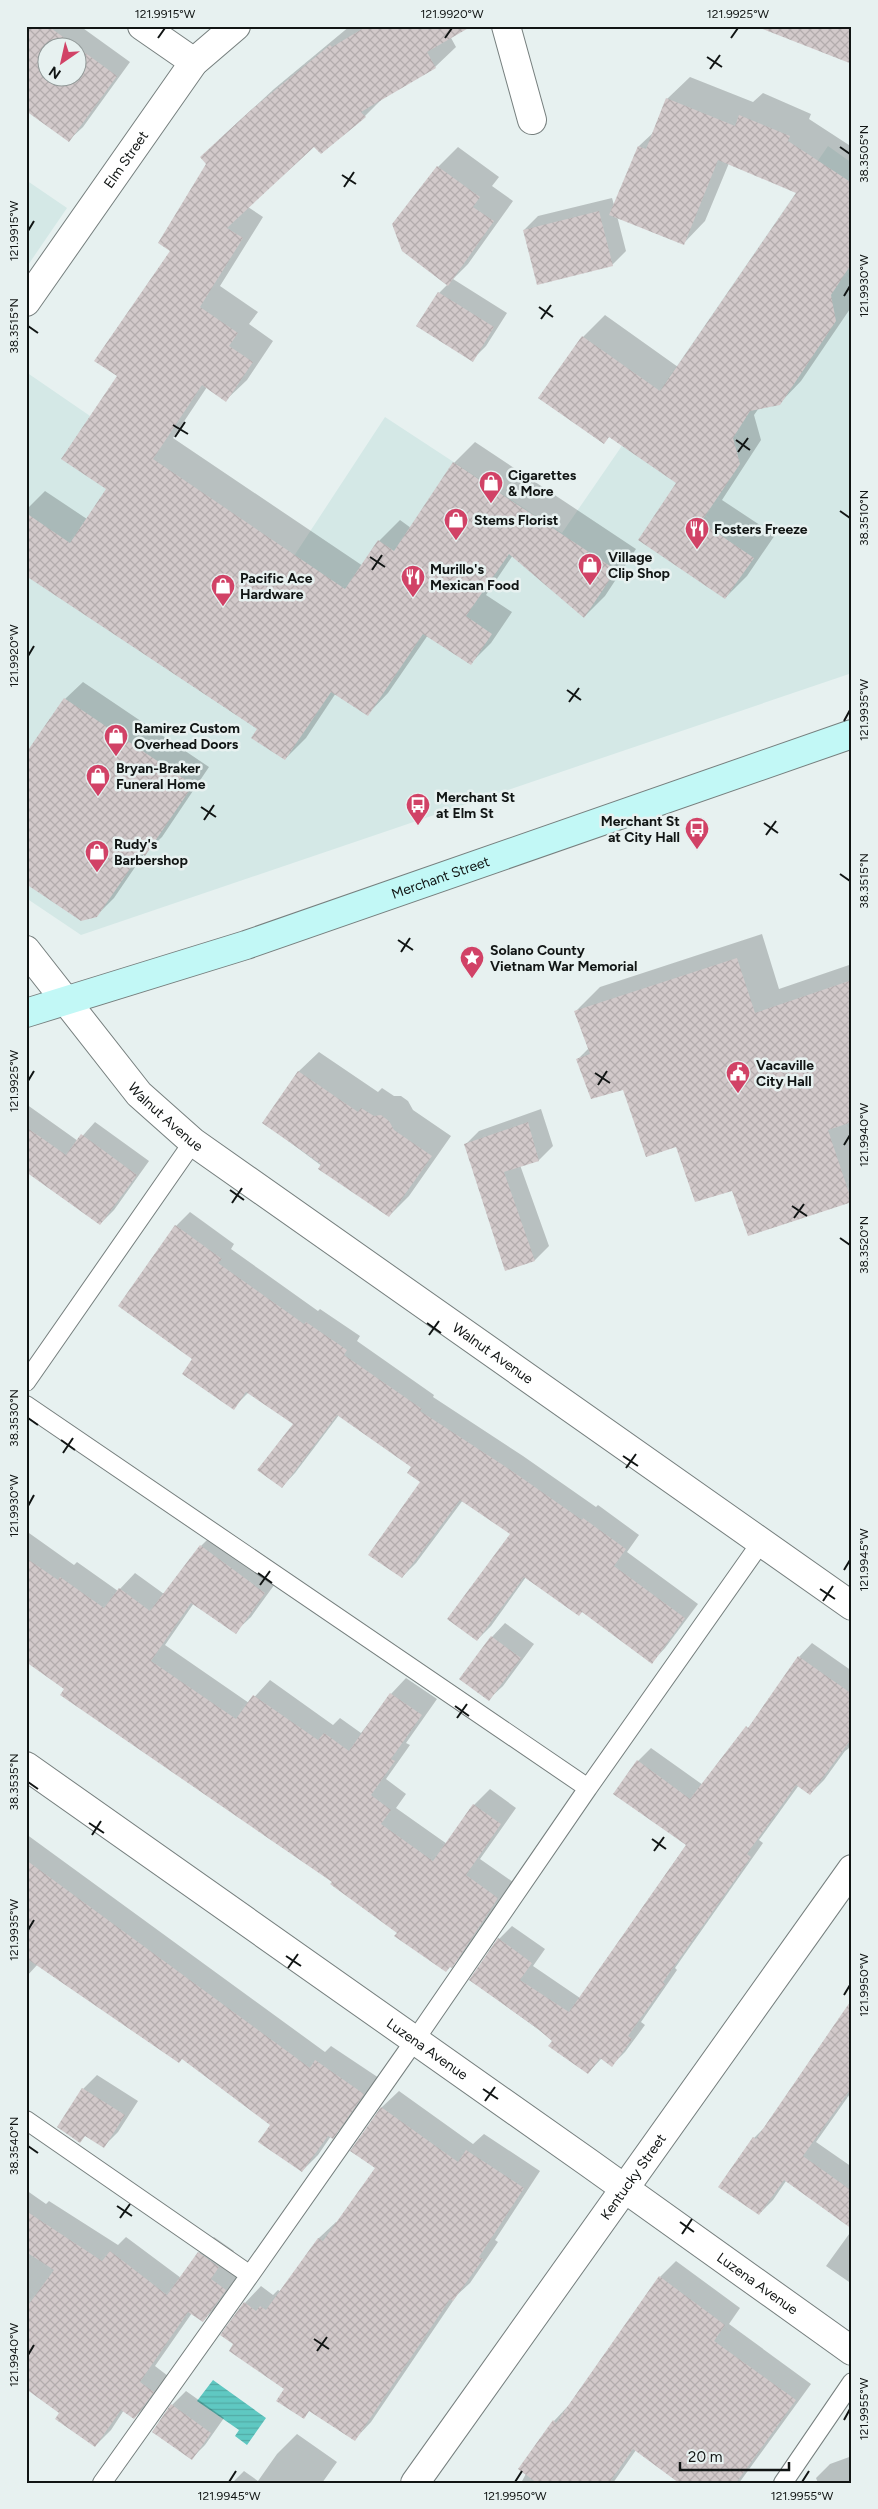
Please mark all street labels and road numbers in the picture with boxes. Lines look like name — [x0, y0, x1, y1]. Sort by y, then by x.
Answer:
street label: Elm Street — [100, 128, 152, 191]
street label: Merchant Street — [389, 852, 492, 902]
street label: Walnut Avenue — [125, 1079, 206, 1155]
street label: Walnut Avenue — [449, 1319, 537, 1388]
street label: Luzena Avenue — [383, 2015, 471, 2084]
street label: Kentucky Street — [597, 2130, 669, 2223]
street label: Luzena Avenue — [714, 2249, 802, 2318]

